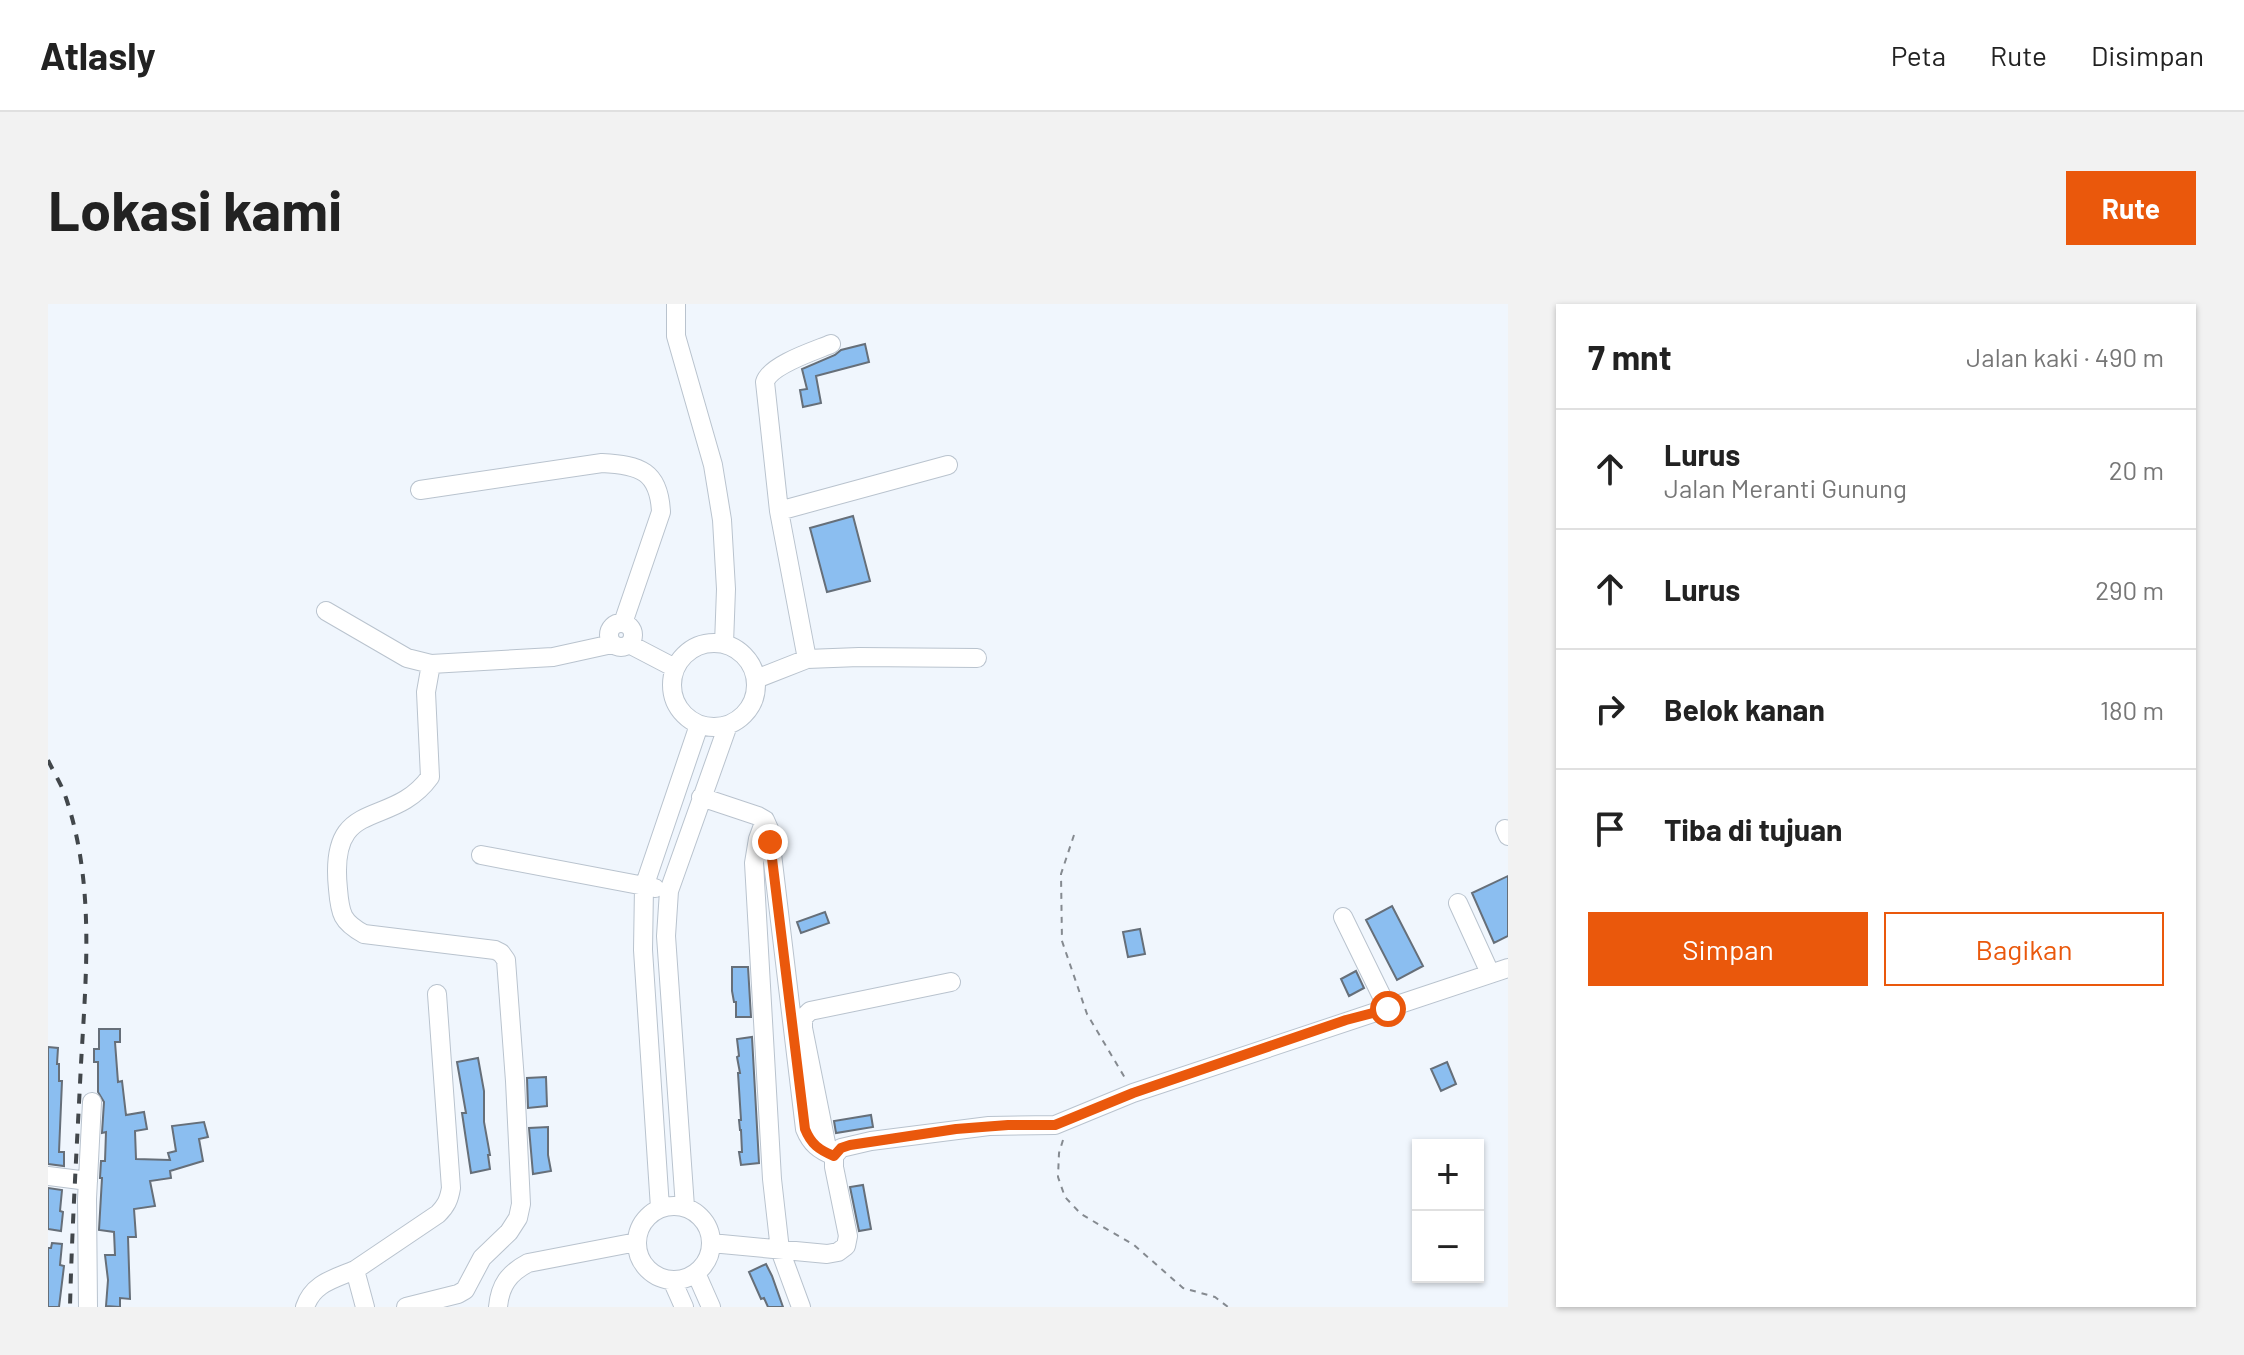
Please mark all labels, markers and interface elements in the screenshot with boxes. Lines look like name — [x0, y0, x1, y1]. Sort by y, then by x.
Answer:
text: Atlasly — [40, 32, 156, 78]
text: Peta — [1891, 38, 1946, 72]
text: Rute — [1990, 38, 2047, 72]
text: Disimpan — [2091, 38, 2204, 72]
button: Rute — [2066, 171, 2196, 245]
text: Lokasi kami — [48, 175, 342, 242]
text: 7 mnt — [1588, 336, 1672, 377]
text: Jalan kaki · 490 m — [1966, 341, 2164, 372]
text: Lurus — [1664, 436, 1740, 472]
icon: ahead — [1588, 447, 1632, 491]
text: 20 m — [2109, 454, 2164, 485]
text: Jalan Meranti Gunung — [1664, 472, 1907, 503]
icon: ahead — [1588, 567, 1632, 611]
text: Lurus — [1664, 571, 1740, 607]
text: 290 m — [2095, 574, 2164, 605]
icon: right — [1588, 687, 1632, 731]
text: Belok kanan — [1664, 691, 1825, 727]
text: 180 m — [2100, 694, 2164, 725]
icon: arrive — [1588, 807, 1632, 851]
text: Tiba di tujuan — [1664, 811, 1842, 847]
route end — [752, 824, 788, 860]
button: Simpan — [1588, 912, 1868, 986]
button: Bagikan — [1884, 912, 2164, 986]
route start — [1370, 991, 1406, 1027]
map controls — [1412, 1139, 1484, 1283]
button: + — [1412, 1139, 1484, 1211]
button: − — [1412, 1211, 1484, 1283]

